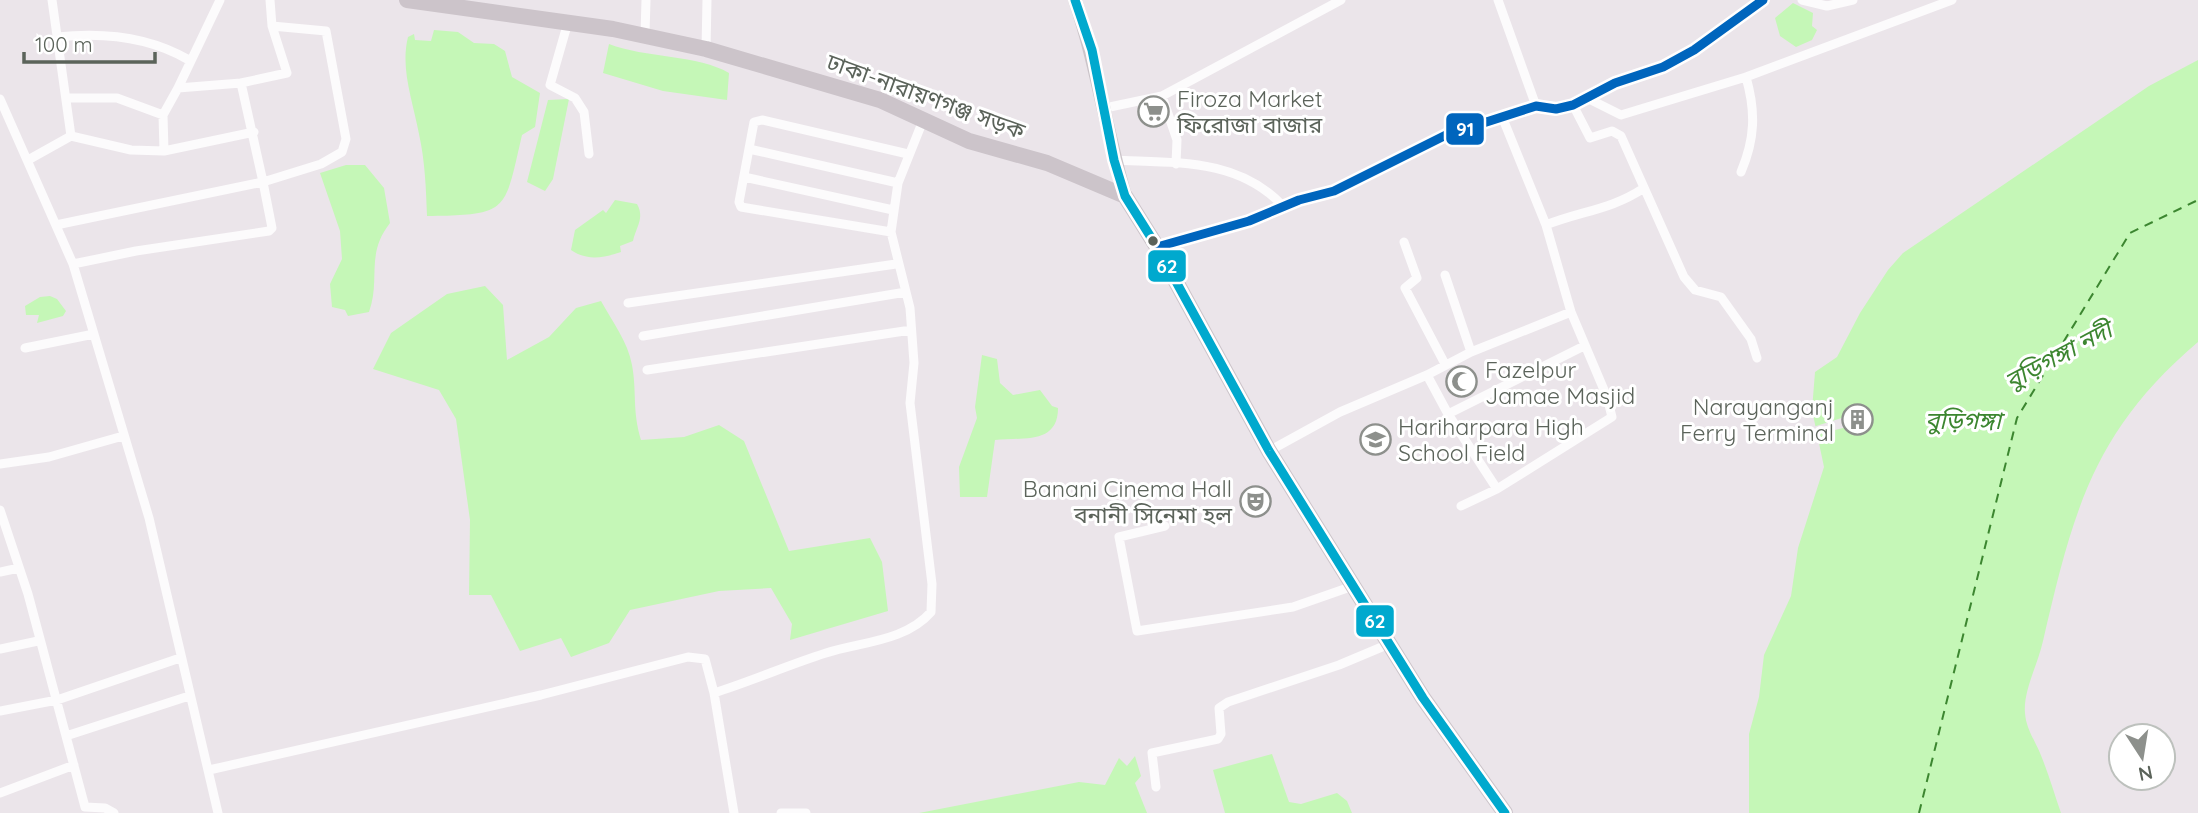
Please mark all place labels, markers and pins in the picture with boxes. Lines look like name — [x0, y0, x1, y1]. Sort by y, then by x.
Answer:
place label: Firoza Market ফিরোজা বাজার — [1176, 84, 1323, 139]
supermarket icon: Firoza Market ফিরোজা বাজার — [1137, 94, 1171, 128]
unlabelled marker — [1146, 234, 1160, 248]
place label: Fazelpur Jamae Masjid — [1485, 355, 1635, 410]
mosque icon: Fazelpur Jamae Masjid — [1445, 365, 1479, 399]
place label: Narayanganj Ferry Terminal — [1680, 392, 1834, 447]
building icon: Narayanganj Ferry Terminal — [1840, 402, 1874, 436]
place label: Hariharpara High School Field — [1398, 412, 1584, 467]
school or university icon: Hariharpara High School Field — [1358, 422, 1392, 456]
place label: Banani Cinema Hall বনানী সিনেমা হল — [1023, 474, 1233, 529]
theatre icon: Banani Cinema Hall বনানী সিনেমা হল — [1238, 484, 1272, 518]

